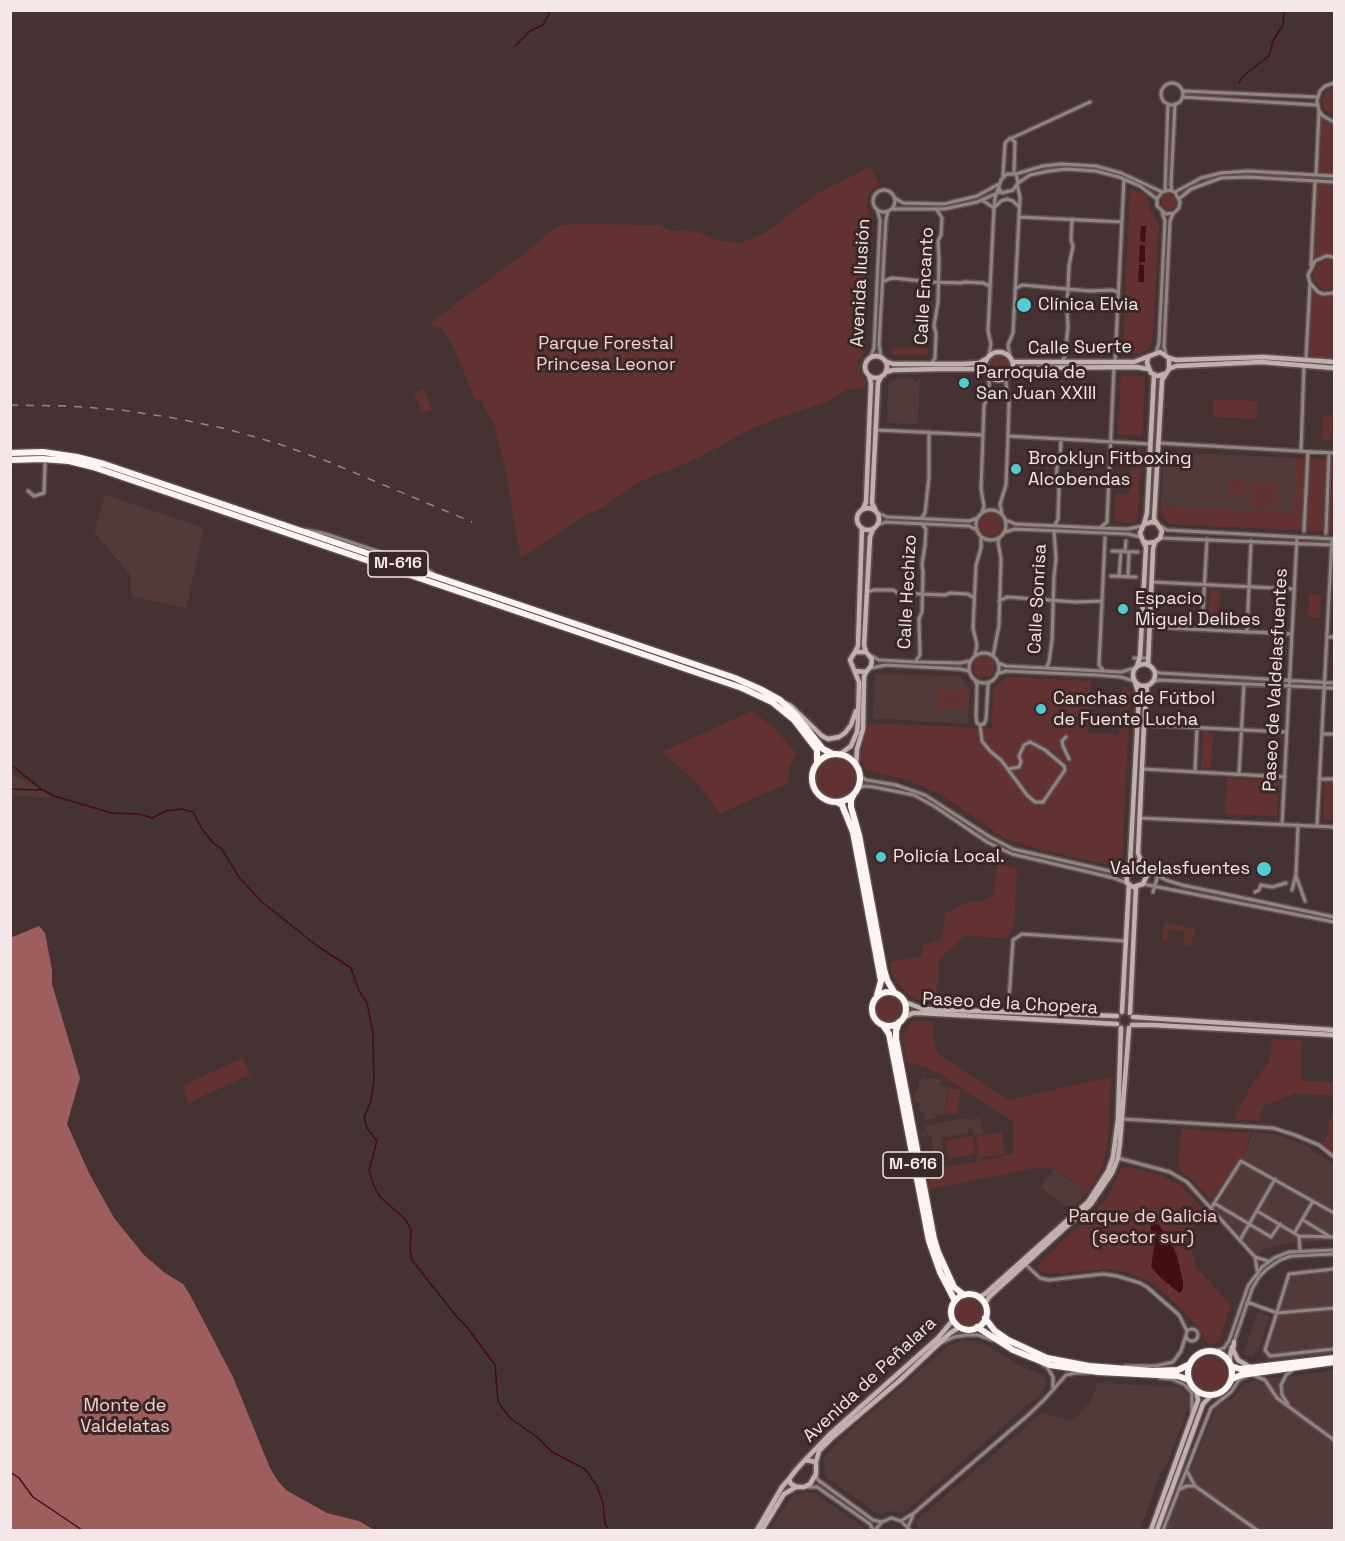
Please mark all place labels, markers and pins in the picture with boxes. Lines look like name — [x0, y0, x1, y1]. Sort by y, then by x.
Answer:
place label: Clínica Elvia — [1038, 294, 1139, 316]
marker: Clínica Elvia — [1015, 296, 1033, 314]
place label: Parroquia de San Juan XXIII — [976, 362, 1096, 404]
marker: Parroquia de San Juan XXIII — [957, 376, 971, 390]
place label: Brooklyn Fitboxing Alcobendas — [1028, 448, 1192, 490]
marker: Brooklyn Fitboxing Alcobendas — [1009, 462, 1023, 476]
place label: Espacio Miguel Delibes — [1135, 588, 1260, 630]
marker: Espacio Miguel Delibes — [1116, 602, 1130, 616]
place label: Canchas de Fútbol de Fuente Lucha — [1053, 688, 1215, 730]
marker: Canchas de Fútbol de Fuente Lucha — [1034, 702, 1048, 716]
place label: Policía Local. — [893, 846, 1005, 868]
marker: Policía Local. — [874, 850, 888, 864]
place label: Valdelasfuentes — [1110, 858, 1250, 880]
marker: Valdelasfuentes — [1255, 860, 1273, 878]

